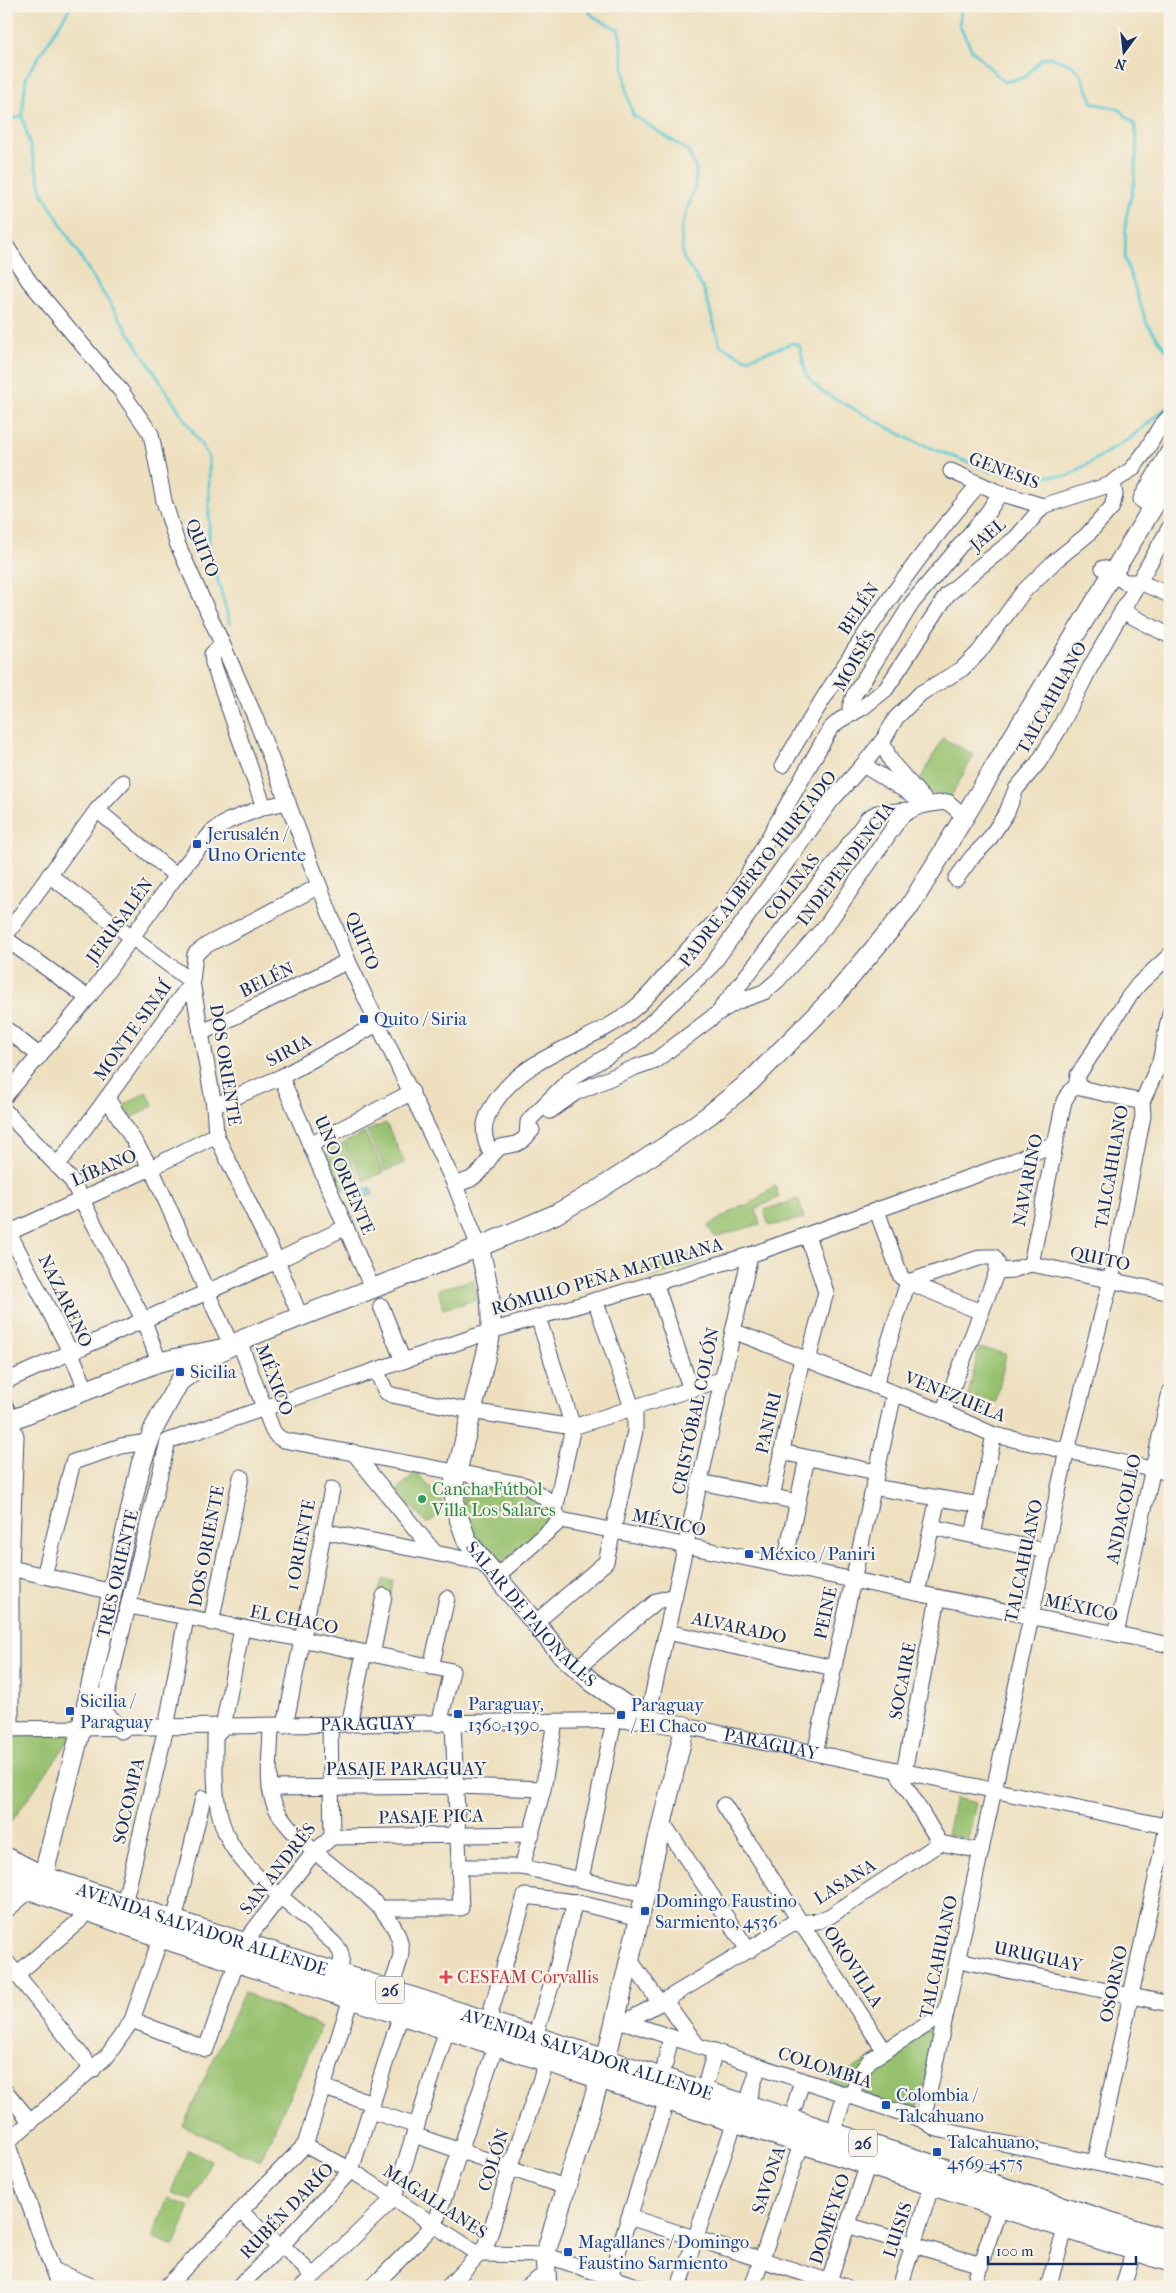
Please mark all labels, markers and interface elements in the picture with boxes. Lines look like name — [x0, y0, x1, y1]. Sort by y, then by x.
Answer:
north arrow — [1098, 28, 1148, 78]
text: N — [1113, 54, 1128, 74]
street label: GENESIS — [966, 448, 1042, 494]
street label: JAEL — [964, 514, 1010, 557]
street label: QUITO — [181, 516, 223, 580]
street label: BELÉN — [833, 578, 884, 639]
street label: MOISÉS — [828, 626, 881, 695]
street label: TALCAHUANO — [1012, 638, 1092, 758]
street label: PADRE ALBERTO HURTADO — [675, 767, 841, 971]
street label: INDEPENDENCIA — [793, 798, 900, 930]
place label: Jerusalén / Uno Oriente — [205, 824, 306, 866]
marker: Jerusalén / Uno Oriente — [191, 838, 203, 850]
street label: COLINAS — [760, 850, 824, 924]
street label: JERUSALÉN — [80, 873, 158, 969]
street label: QUITO — [340, 909, 384, 973]
street label: BELÉN — [236, 957, 298, 1002]
street label: MONTE SINAÍ — [89, 975, 177, 1085]
street label: DOS ORIENTE — [205, 1003, 245, 1127]
place label: Quito / Siria — [374, 1009, 467, 1030]
marker: Quito / Siria — [358, 1013, 370, 1025]
street label: SIRIA — [263, 1030, 315, 1072]
street label: TALCAHUANO — [1091, 1103, 1133, 1231]
street label: UNO ORIENTE — [309, 1112, 379, 1238]
street label: NAVARINO — [1009, 1132, 1047, 1228]
street label: LÍBANO — [68, 1144, 140, 1191]
street label: RÓMULO PEÑA MATURANA — [488, 1232, 726, 1320]
street label: QUITO — [1068, 1242, 1132, 1276]
street label: NAZARENO — [34, 1251, 96, 1351]
street label: CRISTÓBAL COLÓN — [666, 1325, 724, 1497]
street label: MÉXICO — [251, 1341, 298, 1419]
place label: Sicilia — [190, 1362, 237, 1383]
marker: Sicilia — [174, 1366, 186, 1378]
street label: VENEZUELA — [900, 1367, 1009, 1427]
street label: PANIRI — [752, 1390, 786, 1456]
street label: ANDACOLLO — [1102, 1452, 1146, 1567]
place label: Cancha Fútbol Villa Los Salares — [431, 1479, 556, 1521]
street label: DOS ORIENTE — [185, 1484, 229, 1608]
marker: Cancha Fútbol Villa Los Salares — [416, 1493, 428, 1505]
street label: TALCAHUANO — [1001, 1497, 1047, 1625]
street label: 1 ORIENTE — [282, 1498, 320, 1592]
street label: MÉXICO — [630, 1504, 708, 1541]
street label: TRES ORIENTE — [93, 1508, 143, 1640]
street label: SALAR DE PAJONALES — [461, 1537, 601, 1691]
place label: México / Paniri — [759, 1544, 876, 1565]
marker: México / Paniri — [743, 1548, 755, 1560]
street label: PEINE — [810, 1585, 842, 1641]
street label: MÉXICO — [1042, 1589, 1120, 1626]
street label: EL CHACO — [248, 1601, 340, 1639]
street label: ALVARADO — [689, 1608, 788, 1648]
street label: SOCAIRE — [885, 1641, 921, 1721]
place label: Sicilia / Paraguay — [80, 1691, 154, 1733]
place label: Paraguay, 1360-1390 — [468, 1694, 544, 1736]
place label: Paraguay / El Chaco — [630, 1695, 707, 1737]
marker: Sicilia / Paraguay — [64, 1705, 76, 1717]
marker: Paraguay, 1360-1390 — [452, 1708, 464, 1720]
marker: Paraguay / El Chaco — [615, 1709, 627, 1721]
street label: PARAGUAY — [320, 1713, 417, 1735]
street label: PARAGUAY — [722, 1724, 821, 1764]
street label: SOCOMPA — [109, 1755, 149, 1846]
street label: PASAJE PARAGUAY — [326, 1759, 487, 1780]
street label: PASAJE PICA — [378, 1806, 484, 1828]
street label: SAN ANDRÉS — [235, 1818, 320, 1919]
street label: LASANA — [810, 1855, 880, 1909]
street label: AVENIDA SALVADOR ALLENDE — [73, 1878, 330, 1980]
place label: Domingo Faustino Sarmiento, 4536 — [655, 1891, 797, 1933]
street label: TALCAHUANO — [916, 1893, 962, 2021]
marker: Domingo Faustino Sarmiento, 4536 — [639, 1905, 651, 1917]
street label: OROVILLA — [819, 1922, 887, 2012]
street label: URUGUAY — [992, 1937, 1085, 1977]
street label: OSORNO — [1096, 1943, 1132, 2025]
place label: CESFAM Corvallis — [457, 1967, 599, 1988]
marker: CESFAM Corvallis — [439, 1970, 453, 1984]
road number: 26 — [376, 1976, 404, 2004]
street label: AVENIDA SALVADOR ALLENDE — [458, 2004, 716, 2105]
street label: COLOMBIA — [775, 2043, 875, 2093]
place label: Colombia / Talcahuano — [896, 2085, 984, 2127]
marker: Colombia / Talcahuano — [880, 2099, 892, 2111]
street label: COLÓN — [472, 2125, 514, 2194]
road number: 26 — [849, 2130, 877, 2156]
place label: Talcahuano, 4569-4575 — [947, 2132, 1039, 2174]
street label: SAVONA — [748, 2143, 790, 2217]
marker: Talcahuano, 4569-4575 — [931, 2146, 943, 2158]
street label: RUBÉN DARÍO — [235, 2158, 338, 2263]
street label: MAGALLANES — [379, 2161, 491, 2243]
street label: DOMEYKO — [805, 2171, 855, 2267]
street label: LUISIS — [879, 2200, 917, 2260]
place label: Magallanes / Domingo Faustino Sarmiento — [578, 2232, 749, 2274]
scale bar — [988, 2233, 1136, 2265]
text: 100 m — [996, 2242, 1034, 2260]
marker: Magallanes / Domingo Faustino Sarmiento — [562, 2246, 574, 2258]

